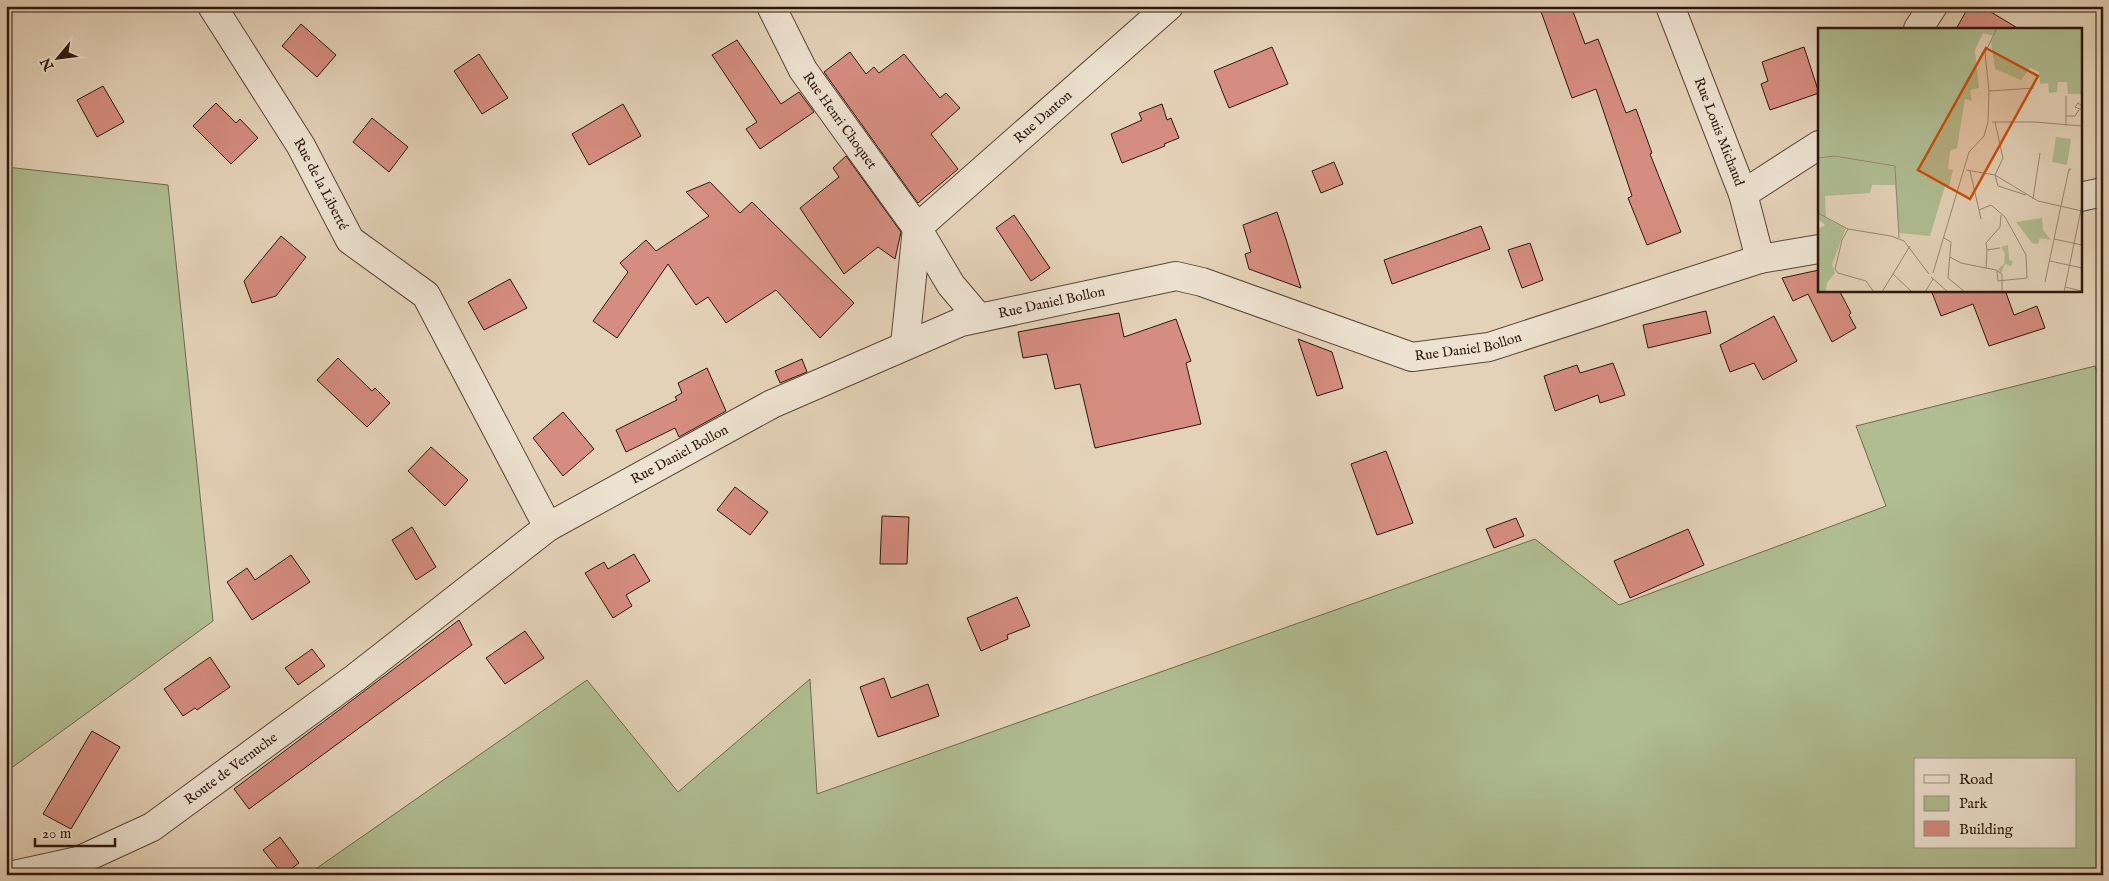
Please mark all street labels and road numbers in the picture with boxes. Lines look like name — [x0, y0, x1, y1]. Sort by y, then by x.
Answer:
street label: Rue Henri Choquet — [798, 69, 881, 173]
street label: Rue Louis Michaud — [1690, 75, 1748, 189]
street label: Rue Danton — [1010, 86, 1076, 147]
street label: Rue de la Liberté — [289, 135, 353, 234]
street label: Rue Daniel Bollon — [997, 282, 1107, 323]
street label: Rue Daniel Bollon — [1414, 328, 1524, 366]
street label: Rue Daniel Bollon — [628, 420, 732, 489]
street label: Route de Vernuche — [181, 728, 282, 809]

